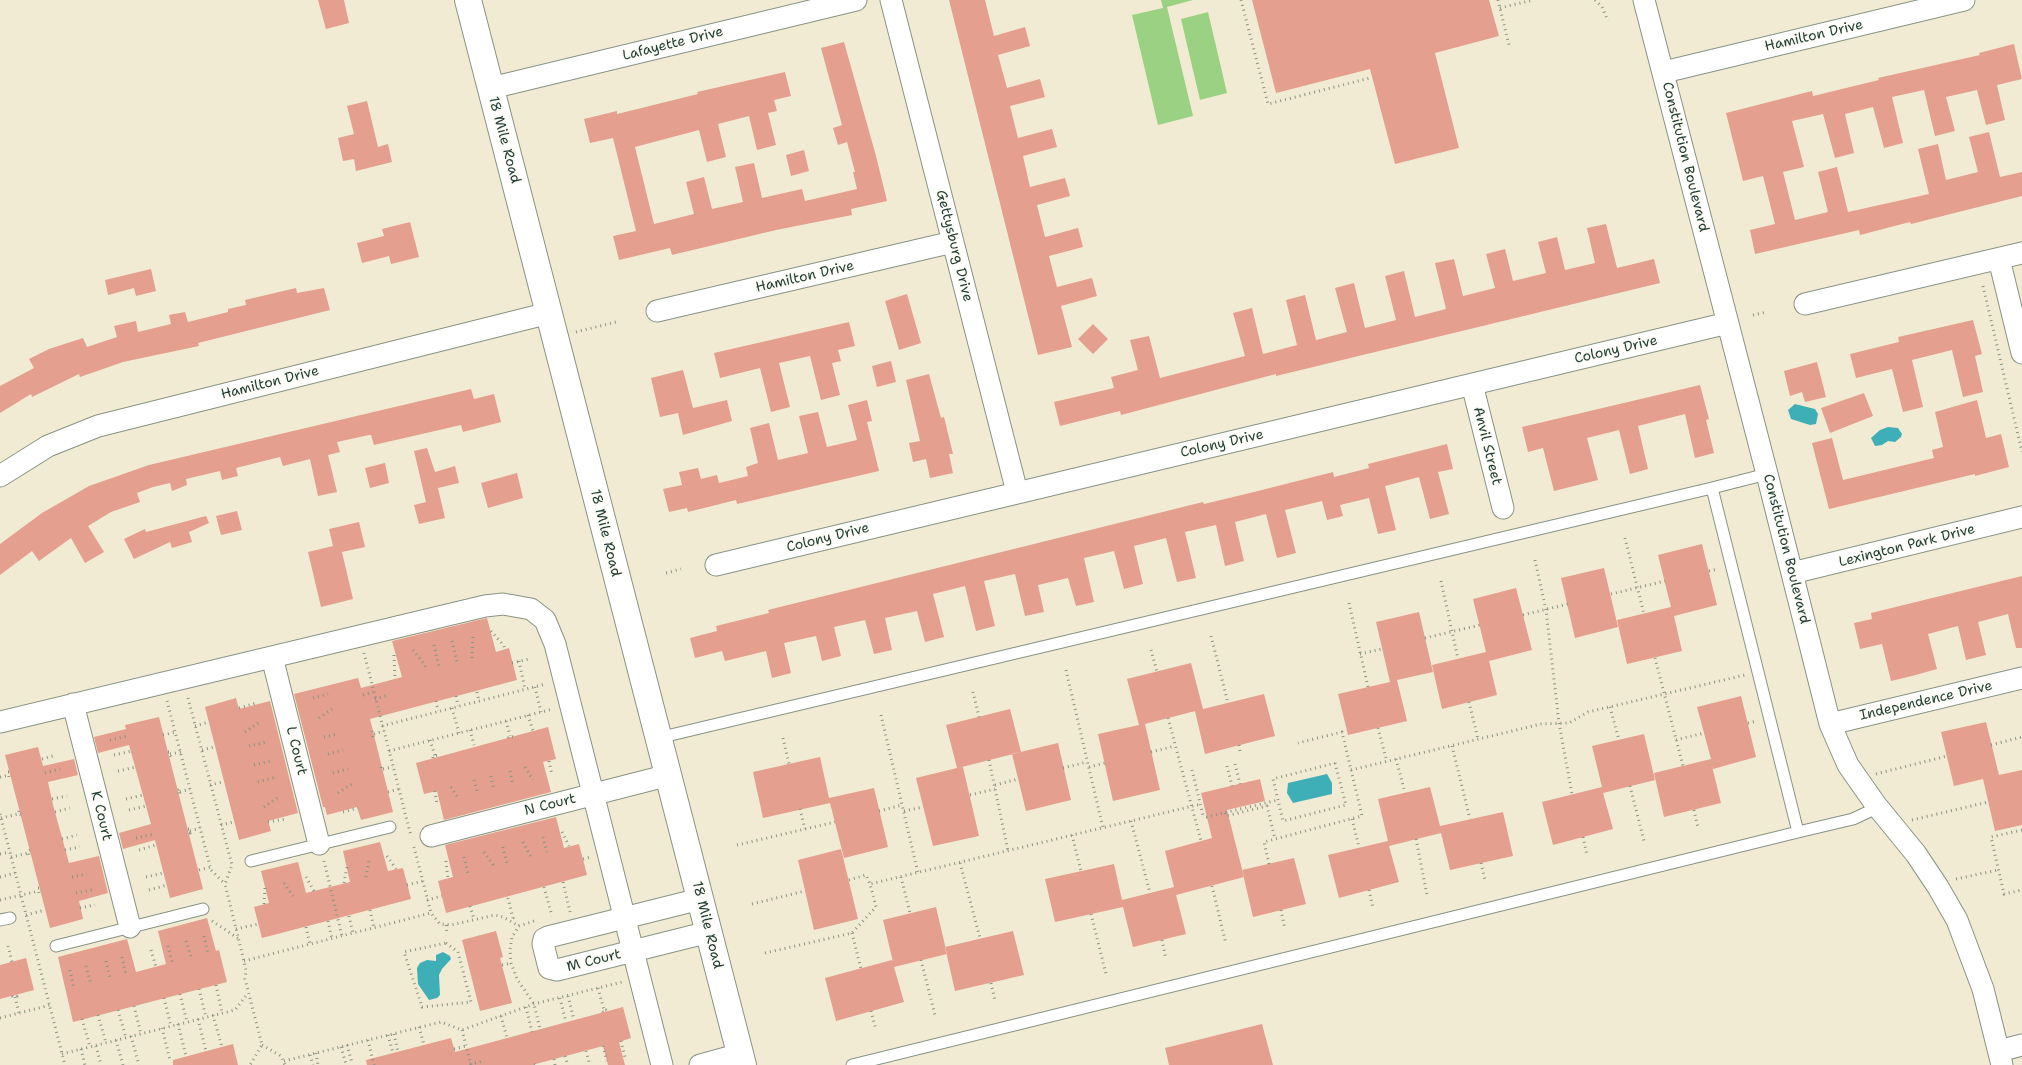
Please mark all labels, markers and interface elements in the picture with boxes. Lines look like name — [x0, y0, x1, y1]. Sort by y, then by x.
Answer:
street label: Hamilton Drive — [1763, 17, 1865, 55]
street label: Lafayette Drive — [621, 23, 725, 65]
street label: Constitution Boulevard — [1658, 80, 1712, 234]
street label: 18 Mile Road — [484, 95, 524, 185]
street label: Gettysburg Drive — [932, 188, 976, 304]
street label: Hamilton Drive — [754, 258, 856, 296]
street label: Colony Drive — [1573, 332, 1659, 368]
street label: Hamilton Drive — [219, 363, 321, 403]
street label: Anvil Street — [1469, 405, 1505, 487]
street label: Colony Drive — [1179, 426, 1265, 462]
street label: Constitution Boulevard — [1759, 472, 1813, 626]
street label: 18 Mile Road — [586, 488, 624, 578]
street label: Colony Drive — [785, 520, 871, 556]
street label: Lexington Park Drive — [1837, 521, 1977, 571]
street label: Independence Drive — [1858, 678, 1994, 724]
street label: L Court — [282, 725, 310, 777]
street label: K Court — [87, 789, 115, 843]
street label: N Court — [523, 790, 577, 820]
street label: 18 Mile Road — [688, 880, 726, 970]
street label: M Court — [565, 946, 623, 976]

